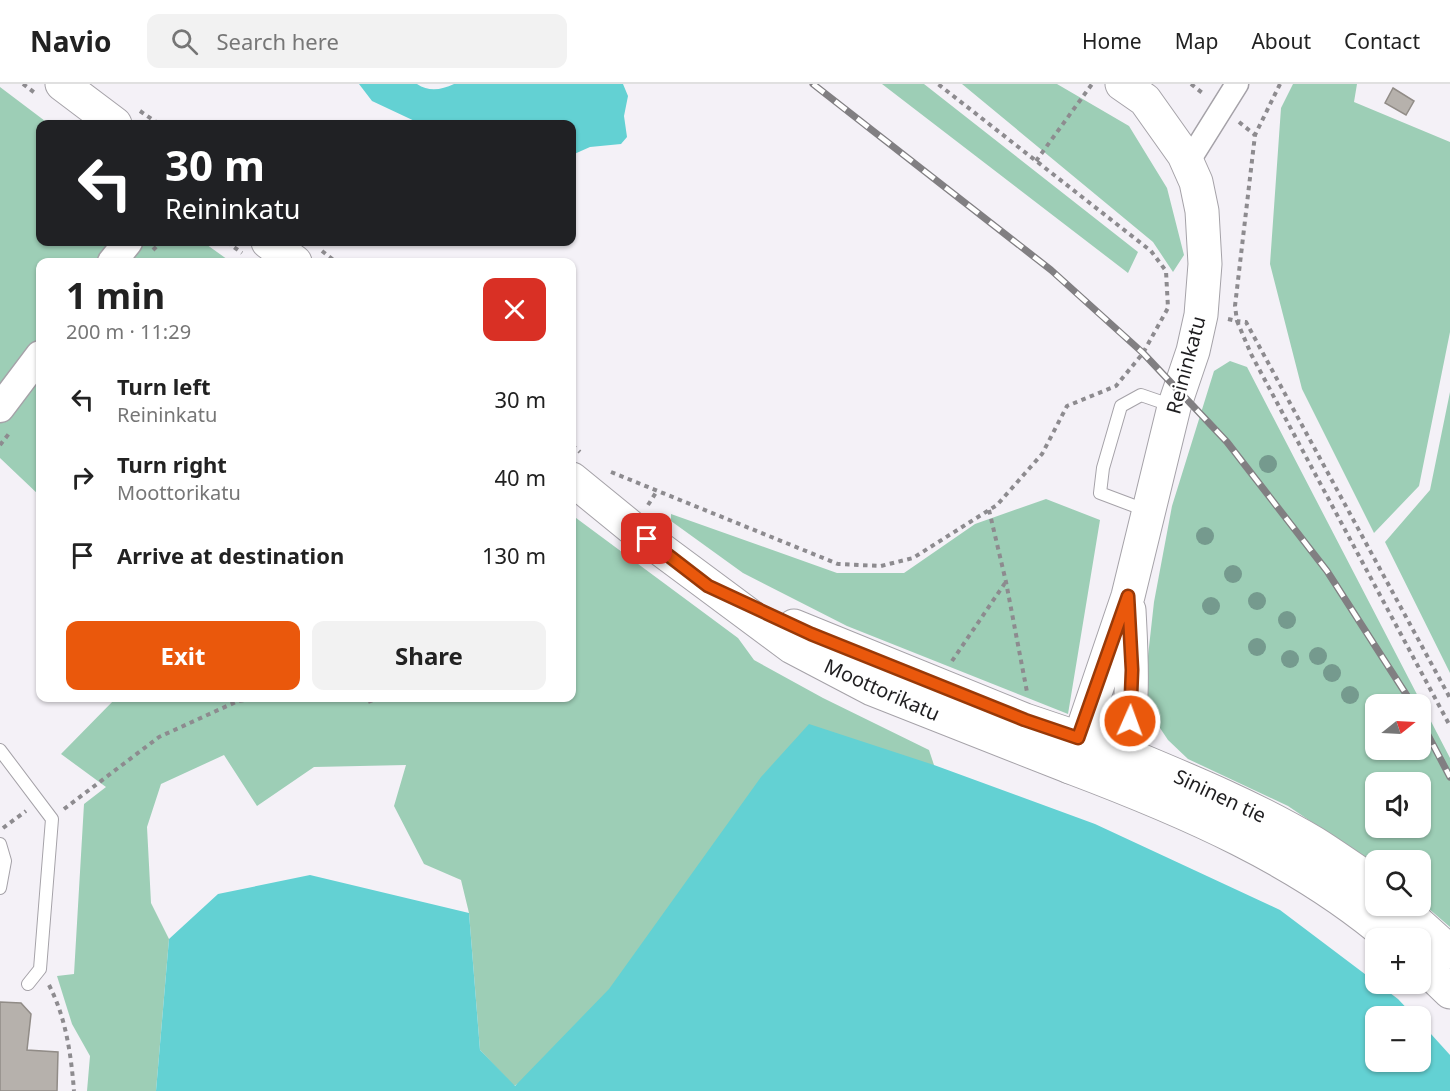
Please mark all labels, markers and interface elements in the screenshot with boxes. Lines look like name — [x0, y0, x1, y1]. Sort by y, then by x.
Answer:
search box — [147, 14, 567, 68]
text: Navio — [30, 22, 111, 60]
icon: search — [168, 25, 201, 58]
text: Search here — [216, 26, 339, 56]
text: Home — [1082, 27, 1142, 55]
text: Map — [1175, 27, 1218, 55]
text: About — [1251, 27, 1311, 55]
text: Contact — [1344, 27, 1420, 55]
text: 30 m — [165, 136, 265, 193]
icon: left — [66, 144, 144, 222]
text: Reininkatu — [165, 190, 300, 227]
text: 1 min — [66, 271, 165, 320]
button: close — [483, 278, 546, 341]
street label: Reininkatu — [1160, 313, 1212, 417]
text: 200 m · 11:29 — [66, 318, 191, 345]
text: Turn left — [117, 371, 211, 401]
icon: left — [66, 383, 99, 416]
text: 30 m — [495, 384, 546, 414]
text: Reininkatu — [117, 401, 217, 428]
text: Turn right — [117, 449, 227, 479]
icon: right — [66, 461, 99, 494]
text: 40 m — [495, 462, 546, 492]
text: Moottorikatu — [117, 479, 241, 506]
pin — [621, 513, 672, 564]
icon: arrive — [630, 522, 663, 555]
icon: arrive — [66, 539, 99, 572]
text: Arrive at destination — [117, 540, 344, 570]
text: 130 m — [482, 540, 546, 570]
button: Exit — [66, 621, 300, 690]
button: Share — [312, 621, 546, 690]
street label: Moottorikatu — [820, 652, 944, 727]
position arrow — [1098, 689, 1162, 753]
north arrow — [1365, 694, 1431, 760]
map controls — [1365, 694, 1431, 1072]
street label: Sininen tie — [1170, 762, 1271, 829]
button: sound — [1365, 772, 1431, 838]
button: search — [1365, 850, 1431, 916]
button: + — [1365, 928, 1431, 994]
button: − — [1365, 1006, 1431, 1072]

